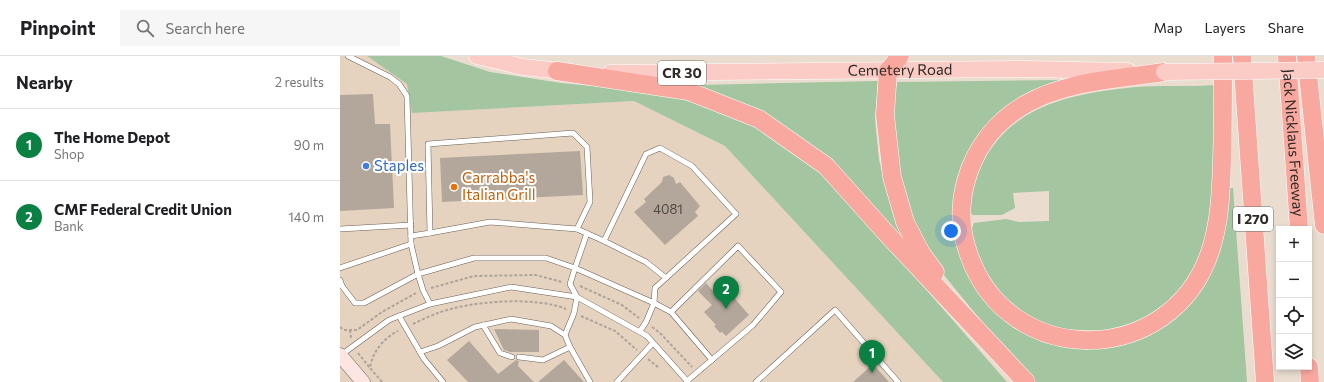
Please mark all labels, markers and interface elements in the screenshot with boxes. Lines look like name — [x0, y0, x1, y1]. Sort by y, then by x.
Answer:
search box — [120, 10, 400, 46]
text: Pinpoint — [20, 16, 96, 39]
icon: search — [134, 17, 156, 39]
text: Search here — [166, 19, 245, 37]
text: Map — [1154, 19, 1182, 36]
text: Layers — [1204, 19, 1246, 36]
text: Share — [1268, 19, 1304, 36]
street label: Cemetery Road — [848, 60, 952, 79]
road number: CR 30 — [658, 61, 706, 85]
street label: Jack Nicklaus Freeway — [1280, 68, 1308, 218]
text: Nearby — [16, 72, 73, 93]
text: 2 results — [275, 74, 324, 90]
text: The Home Depot — [54, 128, 170, 146]
text: 1 — [26, 137, 32, 153]
text: 90 m — [294, 137, 324, 153]
text: Shop — [54, 146, 85, 162]
place label: Staples — [374, 156, 424, 174]
marker: Staples — [361, 161, 371, 171]
place label: Carrabba's Italian Grill — [462, 168, 536, 203]
marker: Carrabba's Italian Grill — [449, 182, 459, 192]
text: CMF Federal Credit Union — [54, 200, 232, 218]
house number: 4081 — [653, 201, 683, 217]
road number: I 270 — [1233, 207, 1273, 231]
text: 2 — [25, 209, 33, 225]
text: 140 m — [288, 209, 324, 225]
text: Bank — [54, 218, 84, 234]
your location — [941, 221, 961, 241]
map controls — [1276, 226, 1312, 370]
button: + — [1276, 226, 1312, 262]
button: − — [1276, 262, 1312, 298]
pin: 2 — [713, 276, 739, 309]
button: locate — [1276, 298, 1312, 334]
button: layers — [1276, 334, 1312, 370]
pin: 1 — [859, 340, 885, 373]

